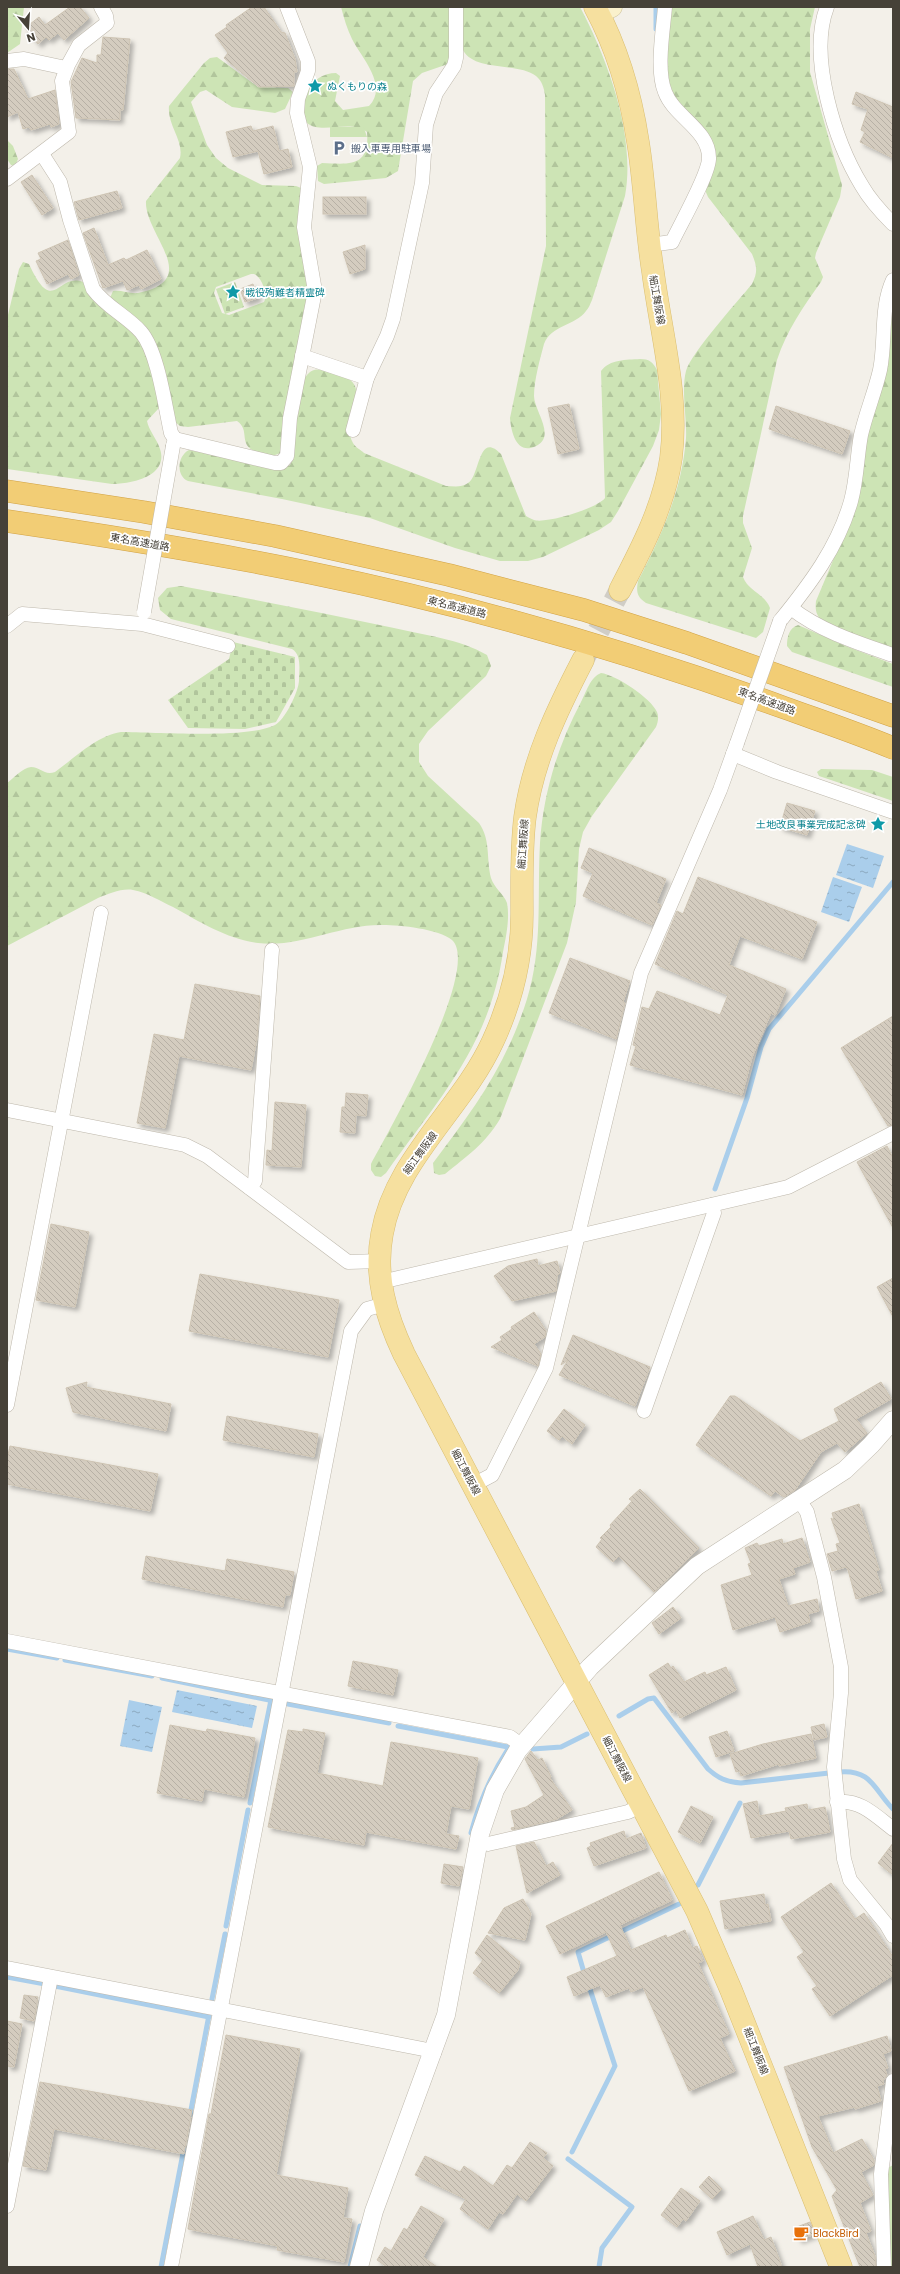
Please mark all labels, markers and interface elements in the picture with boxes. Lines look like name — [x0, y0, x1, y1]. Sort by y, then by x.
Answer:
north arrow — [8, 8, 48, 48]
text: N — [25, 29, 38, 46]
place icon: ぬくもりの森 — [306, 77, 324, 95]
place label: ぬくもりの森 — [327, 79, 387, 94]
parking icon: 搬入車専用駐車場 — [330, 139, 348, 157]
place label: 搬入車専用駐車場 — [351, 141, 431, 156]
street label: 細江舞阪線 — [645, 274, 669, 326]
place icon: 戦役殉難者精霊碑 — [224, 283, 242, 301]
place label: 戦役殉難者精霊碑 — [245, 285, 325, 300]
street label: 東名高速道路 — [109, 529, 171, 555]
street label: 東名高速道路 — [426, 592, 488, 622]
street label: 東名高速道路 — [736, 684, 798, 718]
place icon: 土地改良事業完成記念碑 — [869, 815, 887, 833]
place label: 土地改良事業完成記念碑 — [756, 817, 866, 832]
street label: 細江舞阪線 — [514, 819, 532, 869]
street label: 細江舞阪線 — [399, 1128, 441, 1178]
street label: 細江舞阪線 — [448, 1446, 484, 1498]
street label: 細江舞阪線 — [599, 1733, 635, 1785]
street label: 細江舞阪線 — [740, 2025, 772, 2077]
cafe icon: BlackBird — [792, 2224, 810, 2242]
place label: BlackBird — [813, 2226, 859, 2241]

